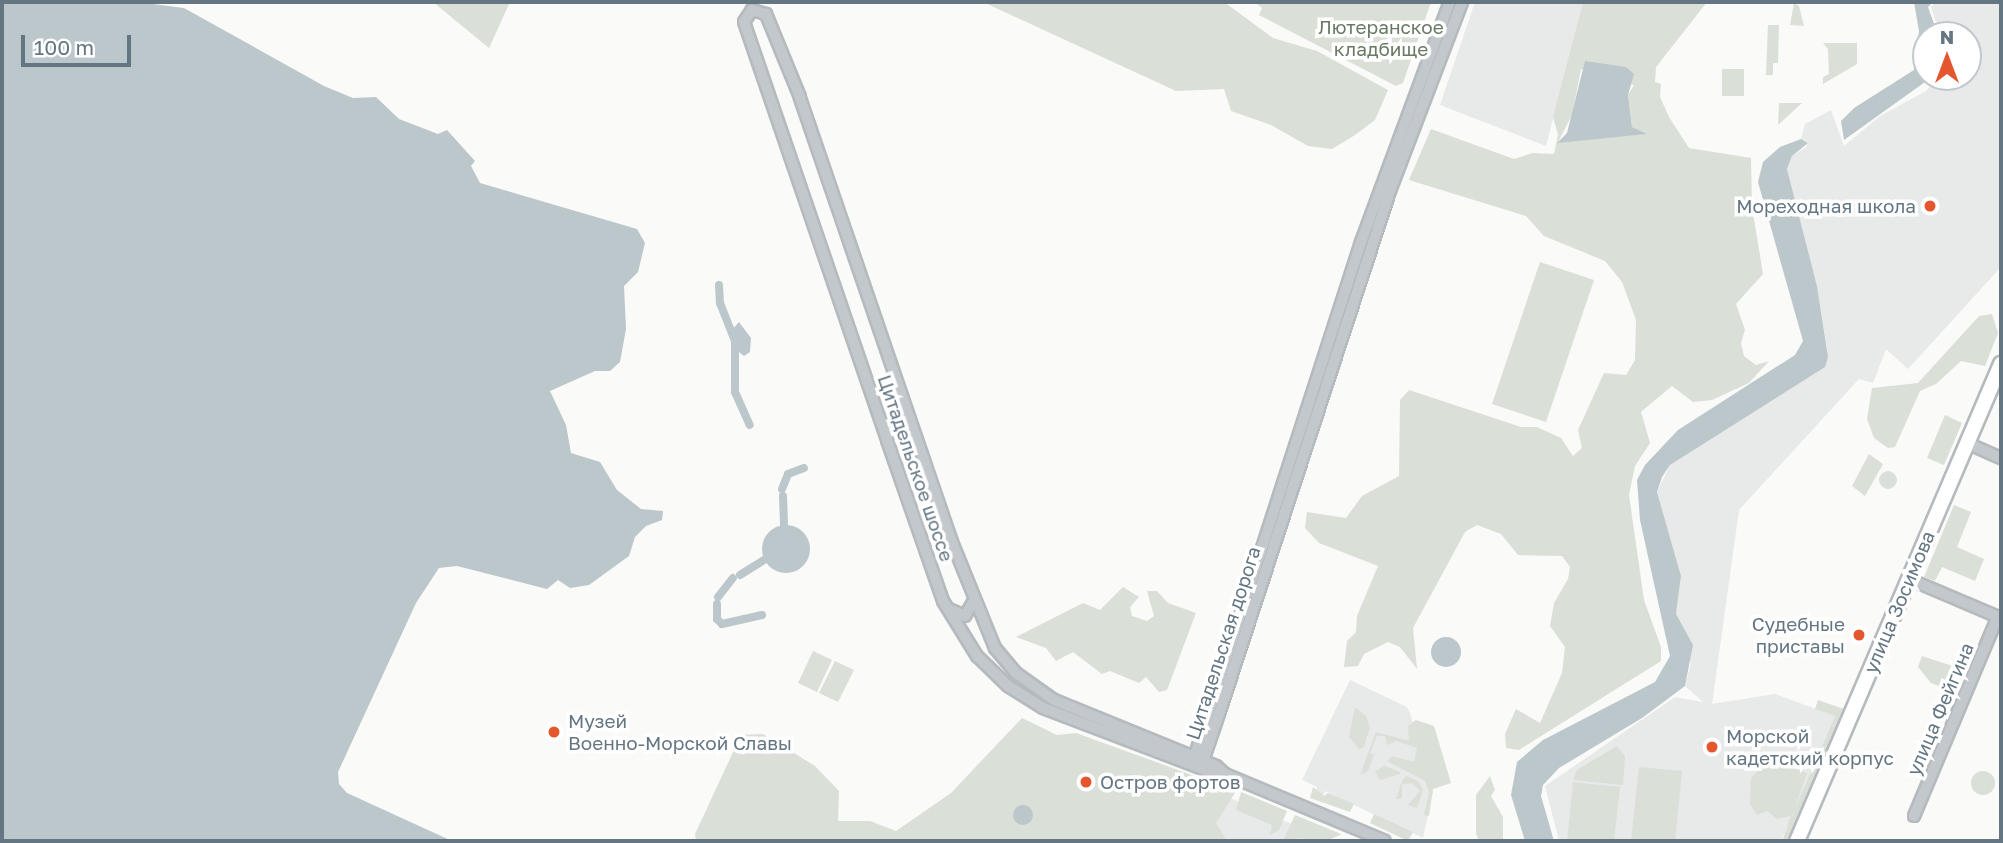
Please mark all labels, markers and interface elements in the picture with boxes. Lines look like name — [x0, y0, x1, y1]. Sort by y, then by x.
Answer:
park label: Лютеранское кладбище — [1318, 16, 1444, 60]
scale bar — [24, 21, 135, 65]
north arrow — [1912, 21, 1982, 91]
text: N — [1940, 25, 1954, 48]
text: 100 m — [34, 34, 94, 60]
place label: Мореходная школа — [1736, 195, 1916, 217]
marker: Мореходная школа — [1922, 198, 1938, 214]
street label: Цитадельское шоссе — [873, 372, 959, 564]
street label: улица Зосимова — [1859, 527, 1939, 677]
street label: Цитадельская дорога — [1181, 543, 1265, 743]
place label: Судебные приставы — [1752, 613, 1845, 657]
marker: Судебные приставы — [1851, 627, 1867, 643]
street label: улица Фейгина — [1902, 639, 1978, 779]
place label: Музей Военно-Морской Славы — [568, 710, 792, 754]
marker: Музей Военно-Морской Славы — [546, 724, 562, 740]
place label: Морской кадетский корпус — [1726, 725, 1894, 769]
marker: Морской кадетский корпус — [1704, 739, 1720, 755]
place label: Остров фортов — [1100, 771, 1241, 793]
marker: Остров фортов — [1078, 774, 1094, 790]

